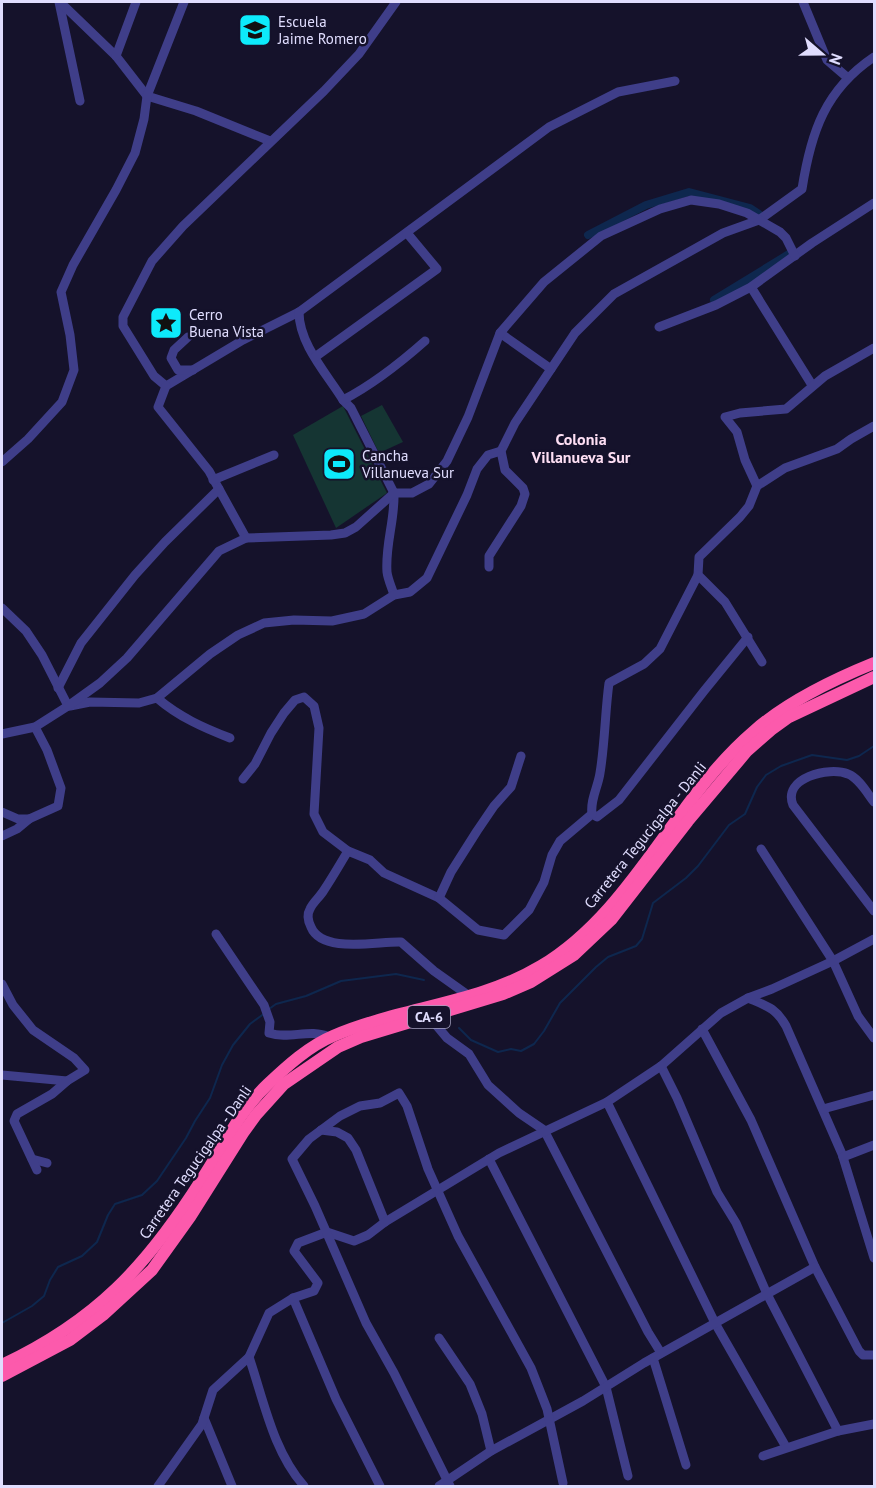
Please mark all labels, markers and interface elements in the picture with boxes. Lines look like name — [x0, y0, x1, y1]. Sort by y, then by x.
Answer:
school or university icon: Escuela Jaime Romero — [237, 12, 273, 48]
place label: Escuela Jaime Romero — [277, 12, 367, 48]
north arrow — [792, 24, 852, 84]
text: N — [825, 51, 847, 67]
place icon: Cerro Buena Vista — [148, 305, 184, 341]
place label: Cerro Buena Vista — [189, 305, 264, 341]
district label: Colonia Villanueva Sur — [531, 429, 631, 467]
sports icon: Cancha Villanueva Sur — [321, 446, 357, 482]
place label: Cancha Villanueva Sur — [361, 446, 454, 482]
street label: Carretera Tegucigalpa - Danli — [580, 758, 710, 912]
road number: CA-6 — [408, 1006, 450, 1028]
street label: Carretera Tegucigalpa - Danli — [135, 1081, 255, 1243]

